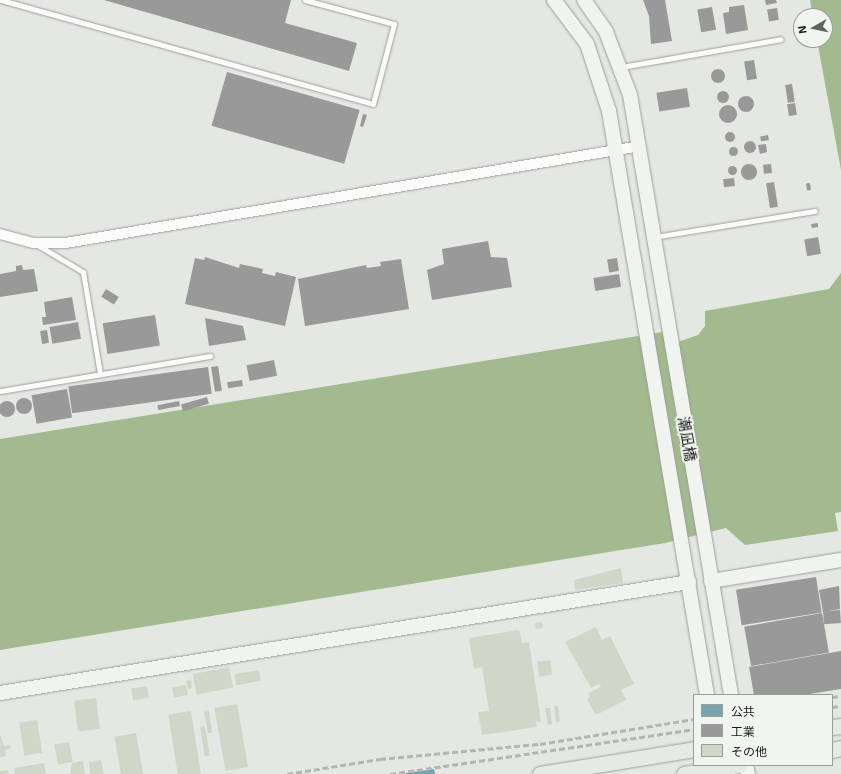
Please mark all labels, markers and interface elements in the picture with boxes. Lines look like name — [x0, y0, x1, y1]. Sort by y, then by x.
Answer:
north arrow — [793, 8, 833, 48]
text: N — [795, 25, 809, 35]
street label: 潮凪橋 — [674, 415, 700, 463]
legend — [693, 694, 833, 766]
text: 公共 — [731, 704, 755, 718]
text: 工業 — [731, 724, 755, 738]
text: その他 — [731, 744, 767, 758]

